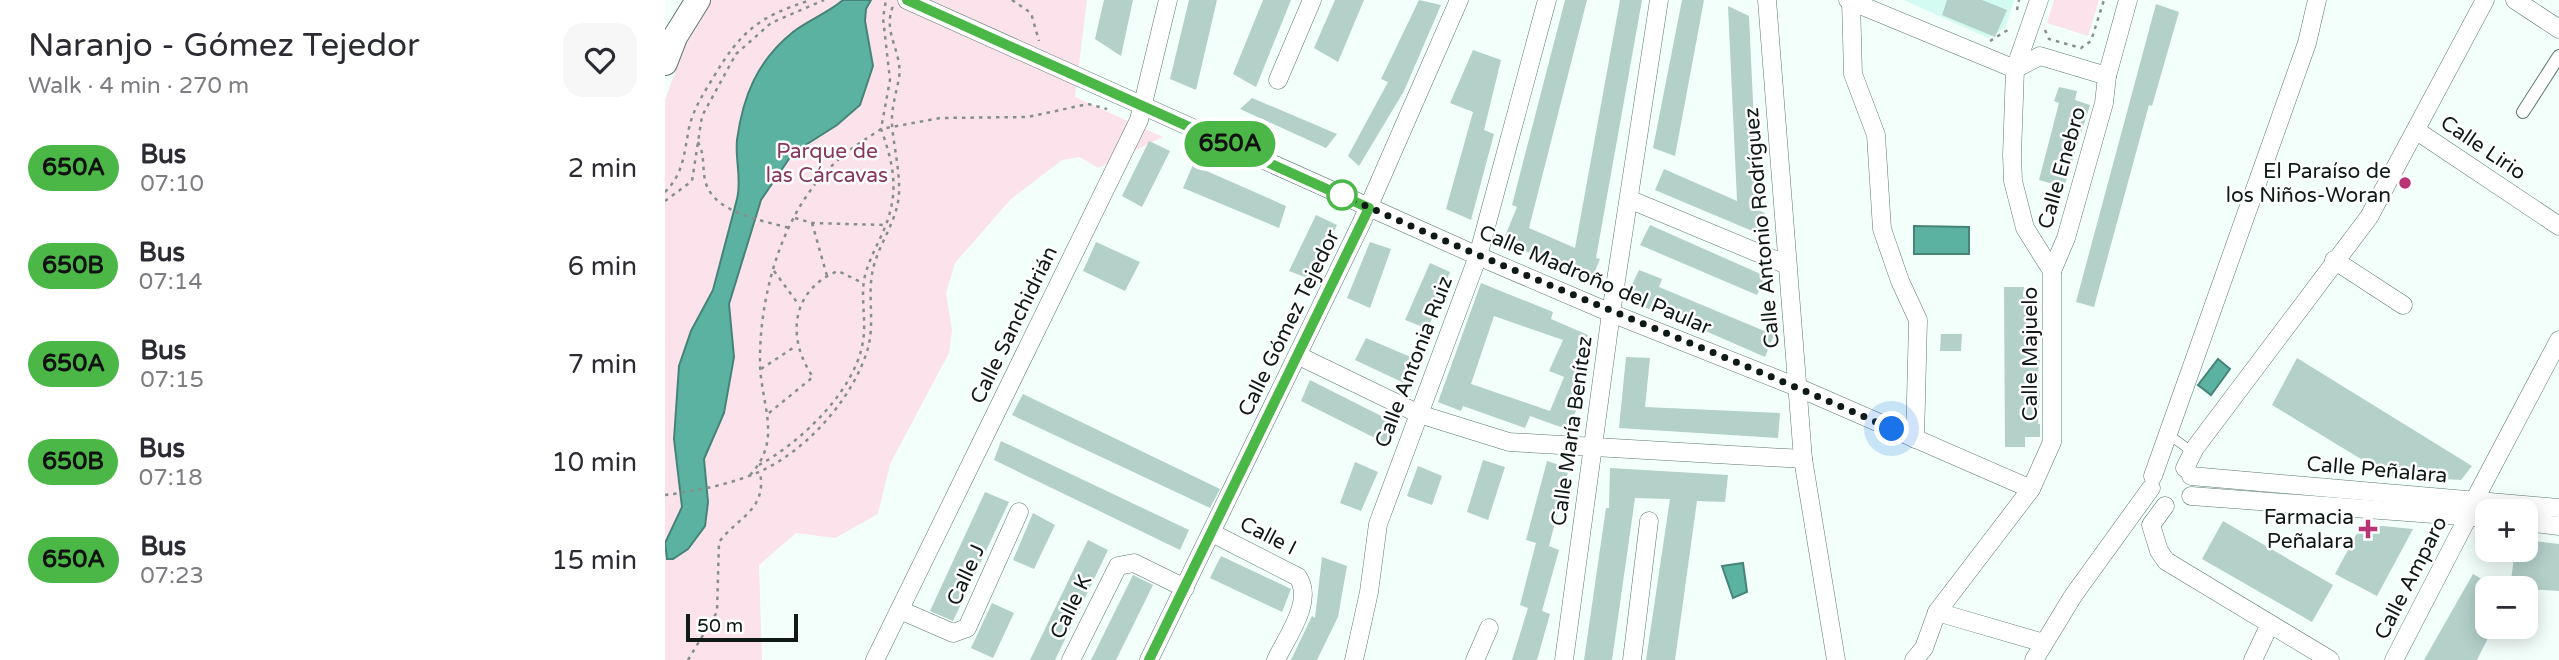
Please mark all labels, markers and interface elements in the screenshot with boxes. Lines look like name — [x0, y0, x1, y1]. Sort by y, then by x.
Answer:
button: heart — [563, 23, 637, 97]
text: Naranjo - Gómez Tejedor — [28, 26, 420, 65]
text: Walk · 4 min · 270 m — [28, 72, 249, 100]
street label: Calle Enebro — [2033, 104, 2091, 232]
street label: Calle Antonio Rodríguez — [1739, 106, 1785, 350]
street label: Calle Lirio — [2436, 110, 2530, 186]
line badge: 650A — [1181, 121, 1279, 167]
text: 650A — [1198, 129, 1262, 158]
text: Bus — [140, 139, 186, 170]
park label: Parque de las Cárcavas — [766, 139, 888, 188]
text: 650A — [42, 153, 105, 182]
text: 2 min — [568, 153, 637, 184]
place label: El Paraíso de los Niños-Woran — [2226, 159, 2391, 208]
text: 07:10 — [140, 170, 204, 198]
marker: El Paraíso de los Niños-Woran — [2397, 175, 2413, 191]
unlabelled marker — [1327, 180, 1357, 210]
street label: Calle Madroño del Paular — [1475, 220, 1715, 340]
street label: Calle Gómez Tejedor — [1233, 226, 1345, 420]
text: Bus — [139, 237, 185, 268]
street label: Calle Sanchidrián — [965, 242, 1063, 408]
text: 650B — [42, 251, 104, 280]
text: 6 min — [568, 251, 637, 282]
text: 07:14 — [139, 268, 203, 296]
street label: Calle Antonia Ruiz — [1370, 273, 1458, 451]
street label: Calle Majuelo — [2018, 287, 2043, 421]
street label: Calle María Benítez — [1546, 334, 1598, 528]
text: Bus — [140, 335, 186, 366]
text: 650A — [42, 349, 105, 378]
text: 7 min — [568, 349, 637, 380]
text: 07:15 — [140, 366, 204, 394]
your location — [1874, 411, 1909, 446]
text: Bus — [139, 433, 185, 464]
text: 650B — [42, 447, 104, 476]
text: 10 min — [551, 447, 637, 478]
street label: Calle Peñalara — [2305, 451, 2449, 489]
text: 07:18 — [139, 464, 203, 492]
map controls — [2475, 499, 2538, 639]
button: + — [2475, 499, 2538, 562]
place label: Farmacia Peñalara — [2264, 505, 2354, 554]
street label: Calle I — [1236, 511, 1300, 561]
street label: Calle Amparo — [2369, 512, 2453, 644]
marker: Farmacia Peñalara — [2360, 521, 2376, 537]
text: Bus — [140, 531, 186, 562]
street label: Calle J — [942, 541, 990, 609]
text: 650A — [42, 545, 105, 574]
text: 15 min — [551, 545, 637, 576]
text: 07:23 — [140, 562, 204, 590]
street label: Calle K — [1045, 571, 1097, 643]
button: − — [2475, 576, 2538, 639]
scale bar — [686, 611, 798, 643]
text: 50 m — [697, 615, 743, 637]

